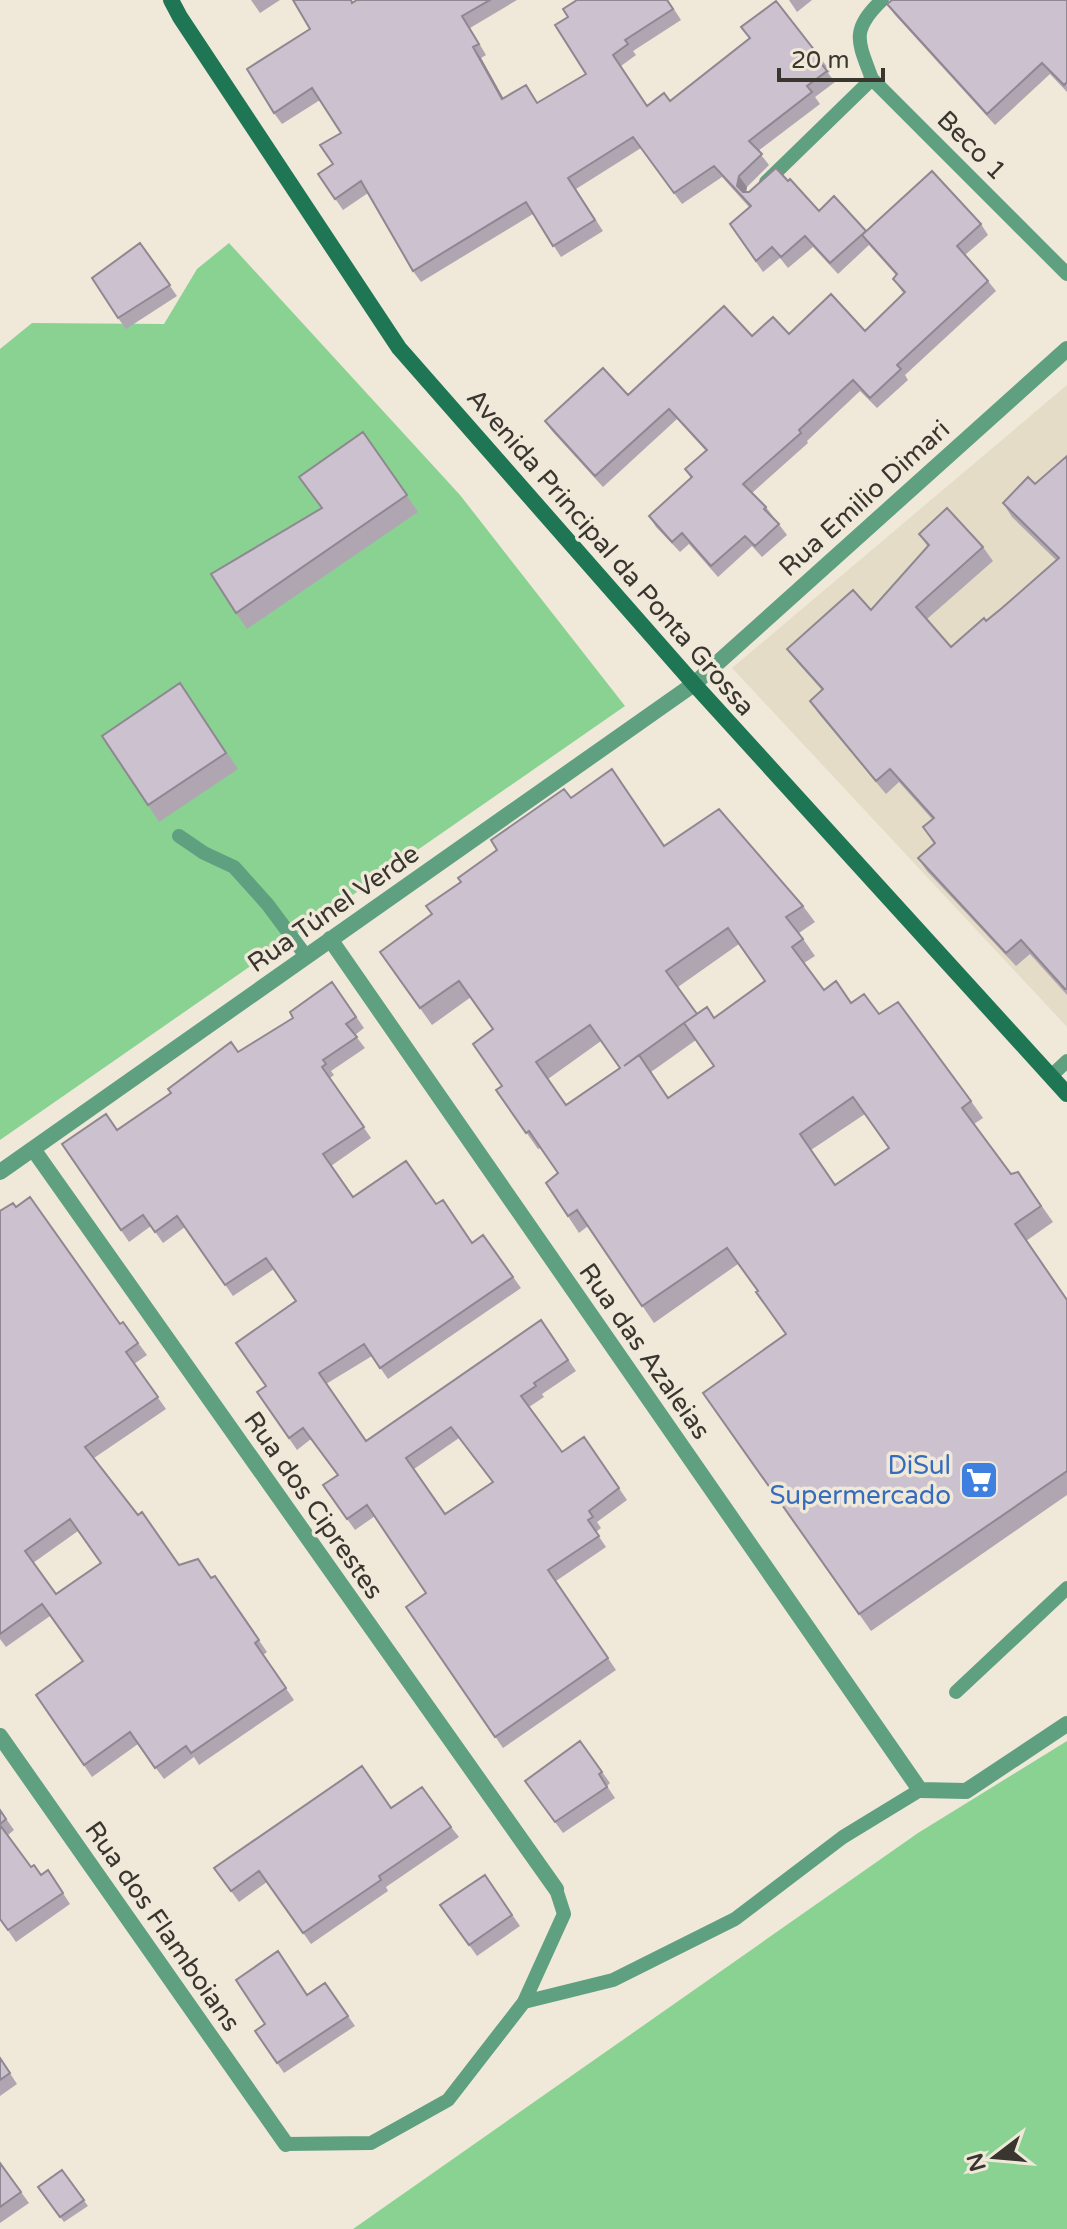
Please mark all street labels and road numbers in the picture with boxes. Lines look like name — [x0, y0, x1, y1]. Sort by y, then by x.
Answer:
street label: Beco 1 — [931, 104, 1013, 186]
street label: Avenida Principal da Ponta Grossa — [460, 382, 761, 722]
street label: Rua Emilio Dimari — [773, 414, 956, 583]
street label: Rua Túnel Verde — [242, 838, 425, 979]
street label: Rua das Azaleias — [572, 1257, 717, 1445]
street label: Rua dos Ciprestes — [237, 1406, 390, 1605]
street label: Rua dos Flamboians — [78, 1815, 247, 2037]

